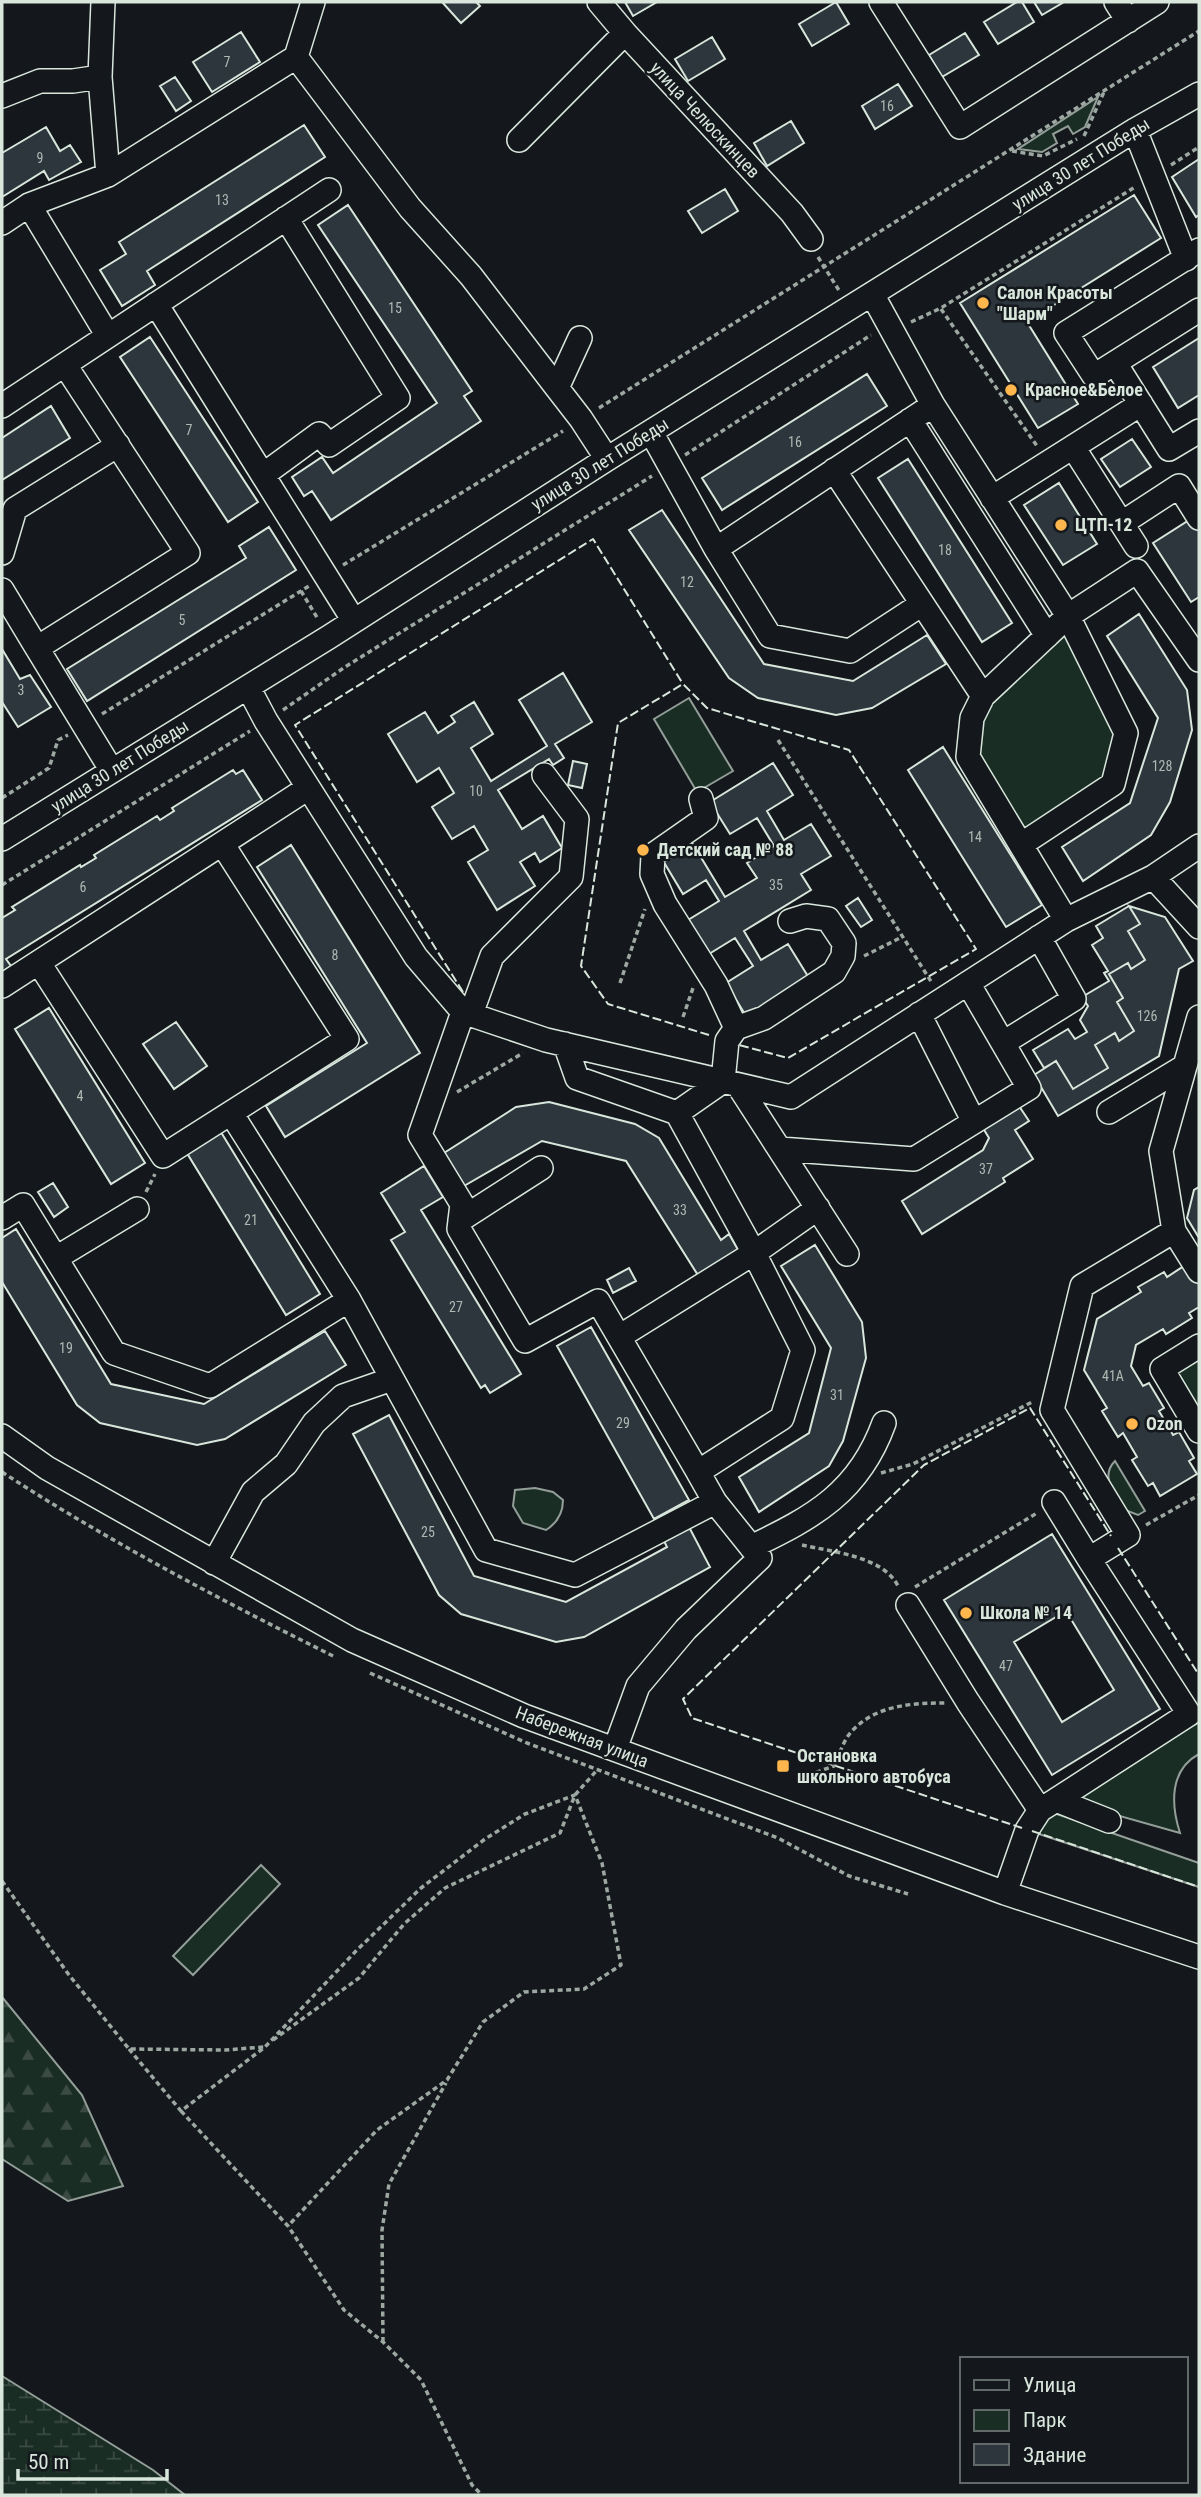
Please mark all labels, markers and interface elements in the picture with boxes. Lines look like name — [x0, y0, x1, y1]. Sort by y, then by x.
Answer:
house number: 7 — [224, 54, 231, 70]
street label: улица Челюскинцев — [646, 57, 765, 182]
house number: 16 — [880, 98, 894, 114]
street label: улица 30 лет Победы — [1008, 113, 1153, 214]
house number: 9 — [37, 150, 43, 166]
house number: 13 — [215, 192, 229, 208]
place label: Салон Красоты "Шарм" — [997, 282, 1113, 324]
marker: Салон Красоты "Шарм" — [975, 295, 991, 311]
house number: 15 — [388, 300, 402, 316]
place label: Красное&Белое — [1025, 379, 1143, 400]
marker: Красное&Белое — [1003, 382, 1019, 398]
street label: улица 30 лет Победы — [527, 413, 672, 514]
house number: 7 — [186, 422, 193, 438]
house number: 16 — [788, 434, 802, 450]
place label: ЦТП-12 — [1075, 514, 1132, 535]
marker: ЦТП-12 — [1053, 517, 1069, 533]
house number: 18 — [938, 542, 952, 558]
house number: 12 — [680, 574, 694, 590]
house number: 5 — [179, 612, 186, 628]
house number: 3 — [18, 682, 24, 698]
street label: улица 30 лет Победы — [47, 715, 192, 816]
house number: 128 — [1152, 758, 1172, 774]
house number: 10 — [469, 783, 483, 799]
house number: 14 — [968, 829, 982, 845]
place label: Детский сад № 88 — [657, 839, 794, 860]
marker: Детский сад № 88 — [635, 842, 651, 858]
house number: 35 — [769, 877, 783, 893]
house number: 6 — [80, 879, 87, 895]
house number: 8 — [332, 947, 339, 963]
house number: 126 — [1137, 1008, 1157, 1024]
house number: 4 — [77, 1088, 84, 1104]
house number: 37 — [979, 1161, 993, 1177]
house number: 33 — [673, 1202, 687, 1218]
house number: 21 — [244, 1212, 258, 1228]
house number: 27 — [449, 1299, 463, 1315]
house number: 19 — [59, 1340, 73, 1356]
house number: 41А — [1102, 1368, 1124, 1384]
house number: 31 — [830, 1387, 844, 1403]
place label: Ozon — [1146, 1413, 1183, 1434]
house number: 29 — [616, 1415, 630, 1431]
marker: Ozon — [1124, 1416, 1140, 1432]
house number: 25 — [421, 1524, 435, 1540]
place label: Школа № 14 — [980, 1602, 1072, 1623]
marker: Школа № 14 — [958, 1605, 974, 1621]
house number: 47 — [999, 1658, 1013, 1674]
street label: Набережная улица — [513, 1702, 651, 1771]
place label: Остановка школьного автобуса — [797, 1745, 951, 1787]
marker: Остановка школьного автобуса — [775, 1758, 791, 1774]
legend — [960, 2357, 1187, 2483]
text: Улица — [1023, 2373, 1076, 2397]
text: Парк — [1023, 2408, 1067, 2432]
scale bar — [18, 2438, 166, 2482]
text: Здание — [1023, 2443, 1087, 2467]
text: 50 m — [28, 2450, 69, 2474]

